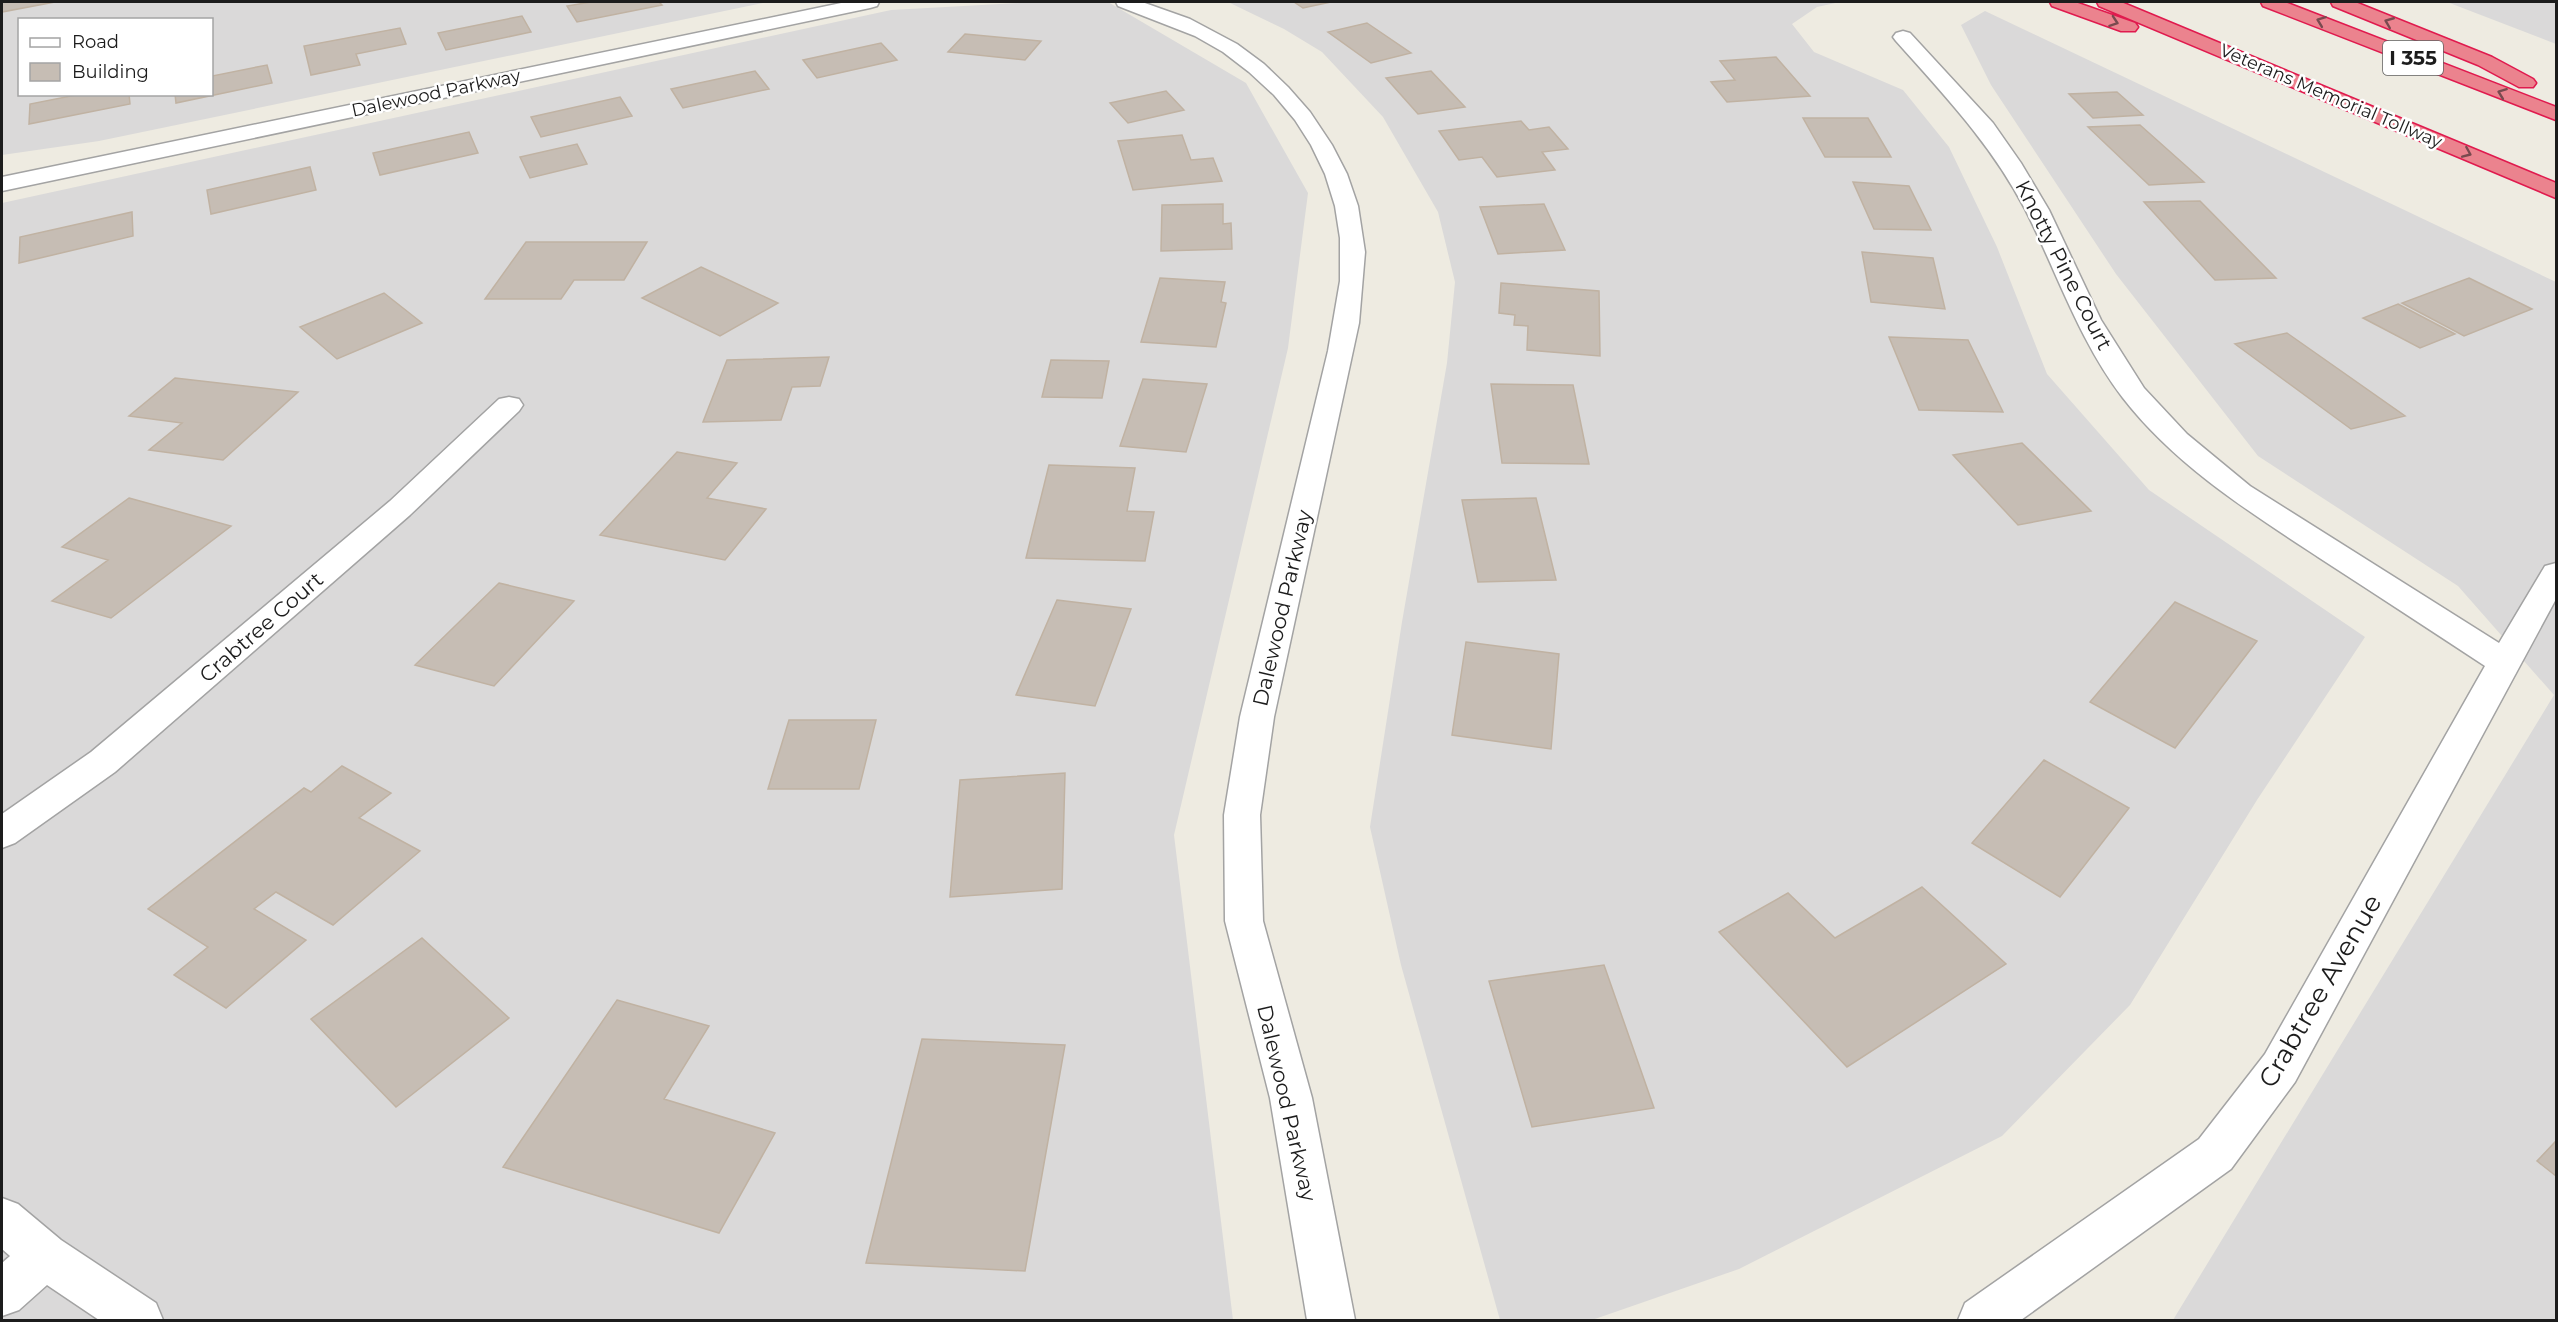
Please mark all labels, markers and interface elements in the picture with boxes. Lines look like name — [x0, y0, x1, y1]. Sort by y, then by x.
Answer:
one-way arrow — [2108, 14, 2119, 27]
one-way arrow — [2316, 16, 2327, 28]
one-way arrow — [2384, 17, 2395, 29]
legend — [18, 18, 213, 96]
text: Road — [72, 31, 119, 53]
street label: Veterans Memorial Tollway — [2217, 39, 2446, 153]
road number: I 355 — [2383, 41, 2443, 75]
text: Building — [72, 61, 149, 83]
street label: Dalewood Parkway — [349, 64, 523, 122]
one-way arrow — [2497, 87, 2508, 100]
one-way arrow — [2461, 146, 2472, 158]
street label: Knotty Pine Court — [2010, 176, 2118, 354]
street label: Dalewood Parkway — [1247, 507, 1317, 709]
street label: Crabtree Court — [194, 567, 328, 687]
street label: Crabtree Avenue — [2252, 889, 2388, 1093]
street label: Dalewood Parkway — [1252, 1002, 1322, 1204]

